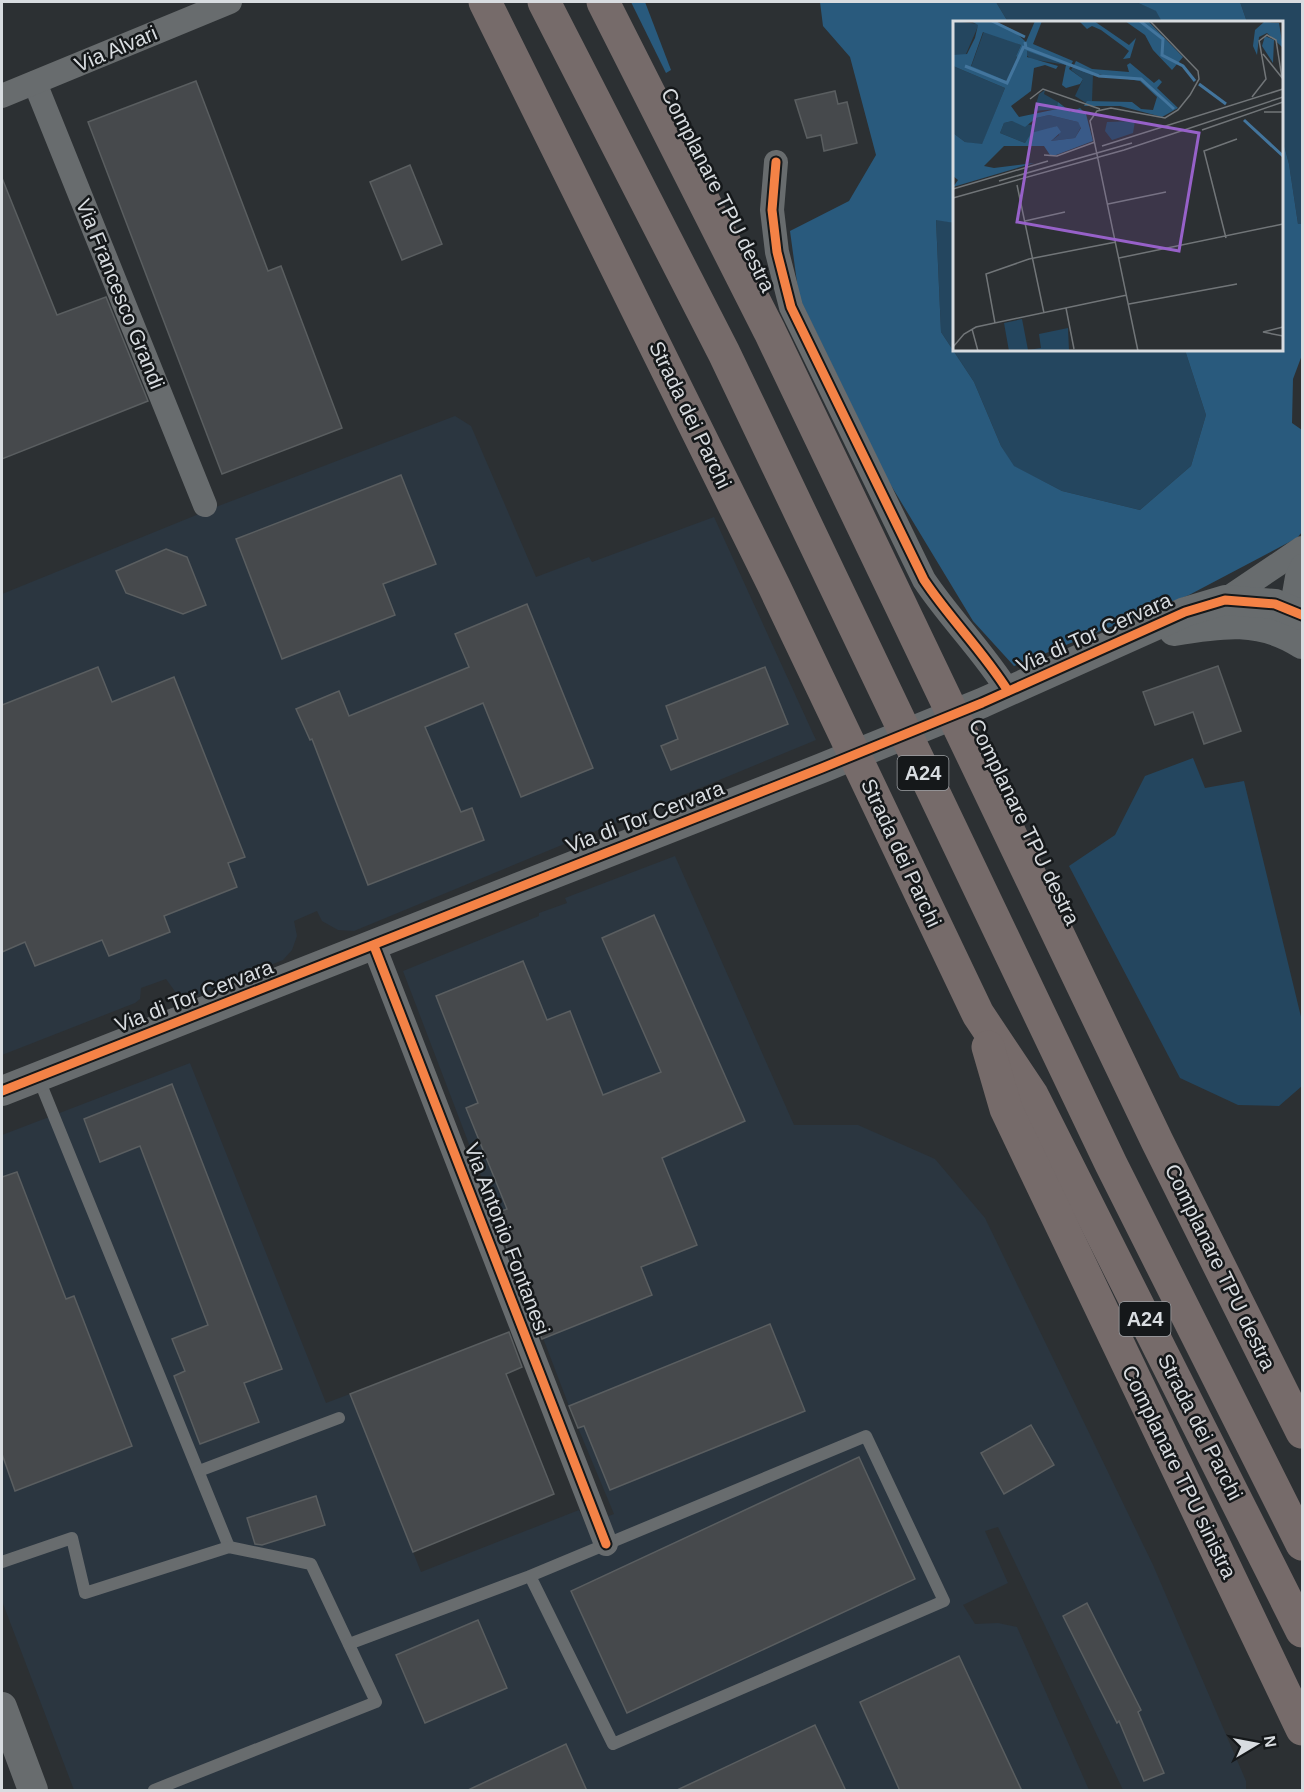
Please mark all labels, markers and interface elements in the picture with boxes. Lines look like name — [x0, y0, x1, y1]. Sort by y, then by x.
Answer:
street label: Via Alvari — [71, 21, 160, 76]
inset map — [953, 21, 1283, 351]
street label: Complanare TPU destra — [657, 84, 780, 296]
street label: Via Francesco Grandi — [72, 196, 169, 392]
street label: Strada dei Parchi — [645, 337, 736, 492]
street label: Via di Tor Cervara — [1013, 588, 1175, 677]
street label: Complanare TPU destra — [965, 715, 1084, 929]
road number: A24 — [898, 756, 948, 790]
street label: Strada dei Parchi — [857, 775, 946, 931]
street label: Via di Tor Cervara — [563, 776, 727, 857]
street label: Via di Tor Cervara — [112, 955, 276, 1036]
street label: Via Antonio Fontanesi — [460, 1140, 555, 1338]
street label: Complanare TPU destra — [1161, 1160, 1280, 1374]
road number: A24 — [1120, 1302, 1170, 1336]
street label: Strada dei Parchi — [1154, 1350, 1247, 1504]
street label: Complanare TPU sinistra — [1118, 1361, 1241, 1582]
north arrow — [1226, 1714, 1286, 1774]
text: N — [1261, 1734, 1280, 1749]

